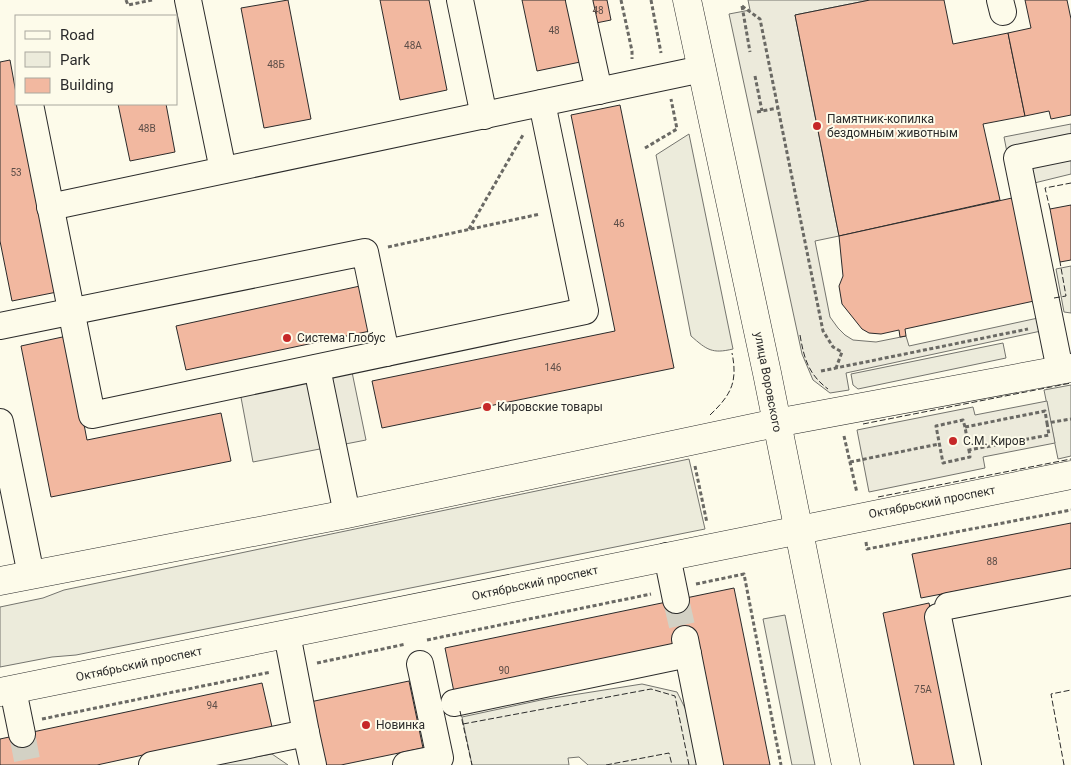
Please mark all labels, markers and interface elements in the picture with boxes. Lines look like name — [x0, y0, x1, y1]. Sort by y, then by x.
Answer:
house number: 48 — [592, 5, 604, 16]
legend — [15, 15, 178, 105]
house number: 48 — [548, 25, 560, 36]
text: Road — [60, 26, 94, 44]
house number: 48А — [404, 40, 422, 51]
text: Park — [60, 51, 91, 69]
house number: 48Б — [267, 59, 285, 70]
text: Building — [60, 76, 114, 94]
place label: Памятник-копилка бездомным животным — [827, 112, 958, 140]
marker: Памятник-копилка бездомным животным — [811, 120, 823, 132]
house number: 48В — [138, 123, 156, 134]
house number: 53 — [10, 167, 22, 178]
house number: 46 — [613, 218, 625, 229]
place label: Система Глобус — [297, 331, 386, 345]
street label: улица Воровского — [751, 331, 785, 434]
marker: Система Глобус — [281, 332, 293, 344]
house number: 146 — [545, 362, 562, 373]
place label: Кировские товары — [497, 400, 603, 414]
marker: Кировские товары — [481, 401, 493, 413]
place label: С.М. Киров — [963, 434, 1026, 448]
marker: С.М. Киров — [947, 435, 959, 447]
street label: Октябрьский проспект — [867, 483, 997, 521]
house number: 88 — [986, 556, 998, 567]
street label: Октябрьский проспект — [471, 563, 600, 603]
street label: Октябрьский проспект — [75, 644, 204, 684]
house number: 90 — [498, 665, 510, 676]
house number: 75А — [914, 684, 932, 695]
house number: 94 — [206, 700, 218, 711]
place label: Новинка — [376, 718, 425, 732]
marker: Новинка — [360, 719, 372, 731]

